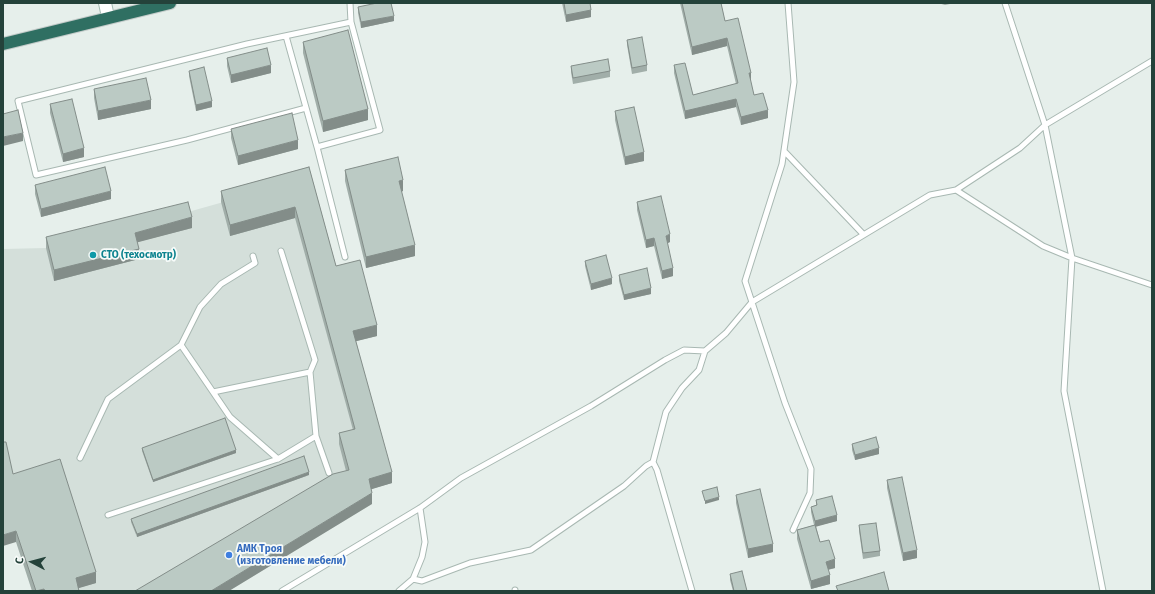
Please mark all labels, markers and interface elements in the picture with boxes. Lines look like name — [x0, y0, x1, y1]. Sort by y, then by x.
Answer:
place label: СТО (техосмотр) — [101, 249, 176, 261]
marker: СТО (техосмотр) — [88, 250, 98, 260]
north arrow — [12, 542, 52, 582]
place label: АМК Троя (изготовление мебели) — [237, 543, 346, 566]
marker: АМК Троя (изготовление мебели) — [224, 550, 234, 560]
text: С — [13, 557, 26, 565]

